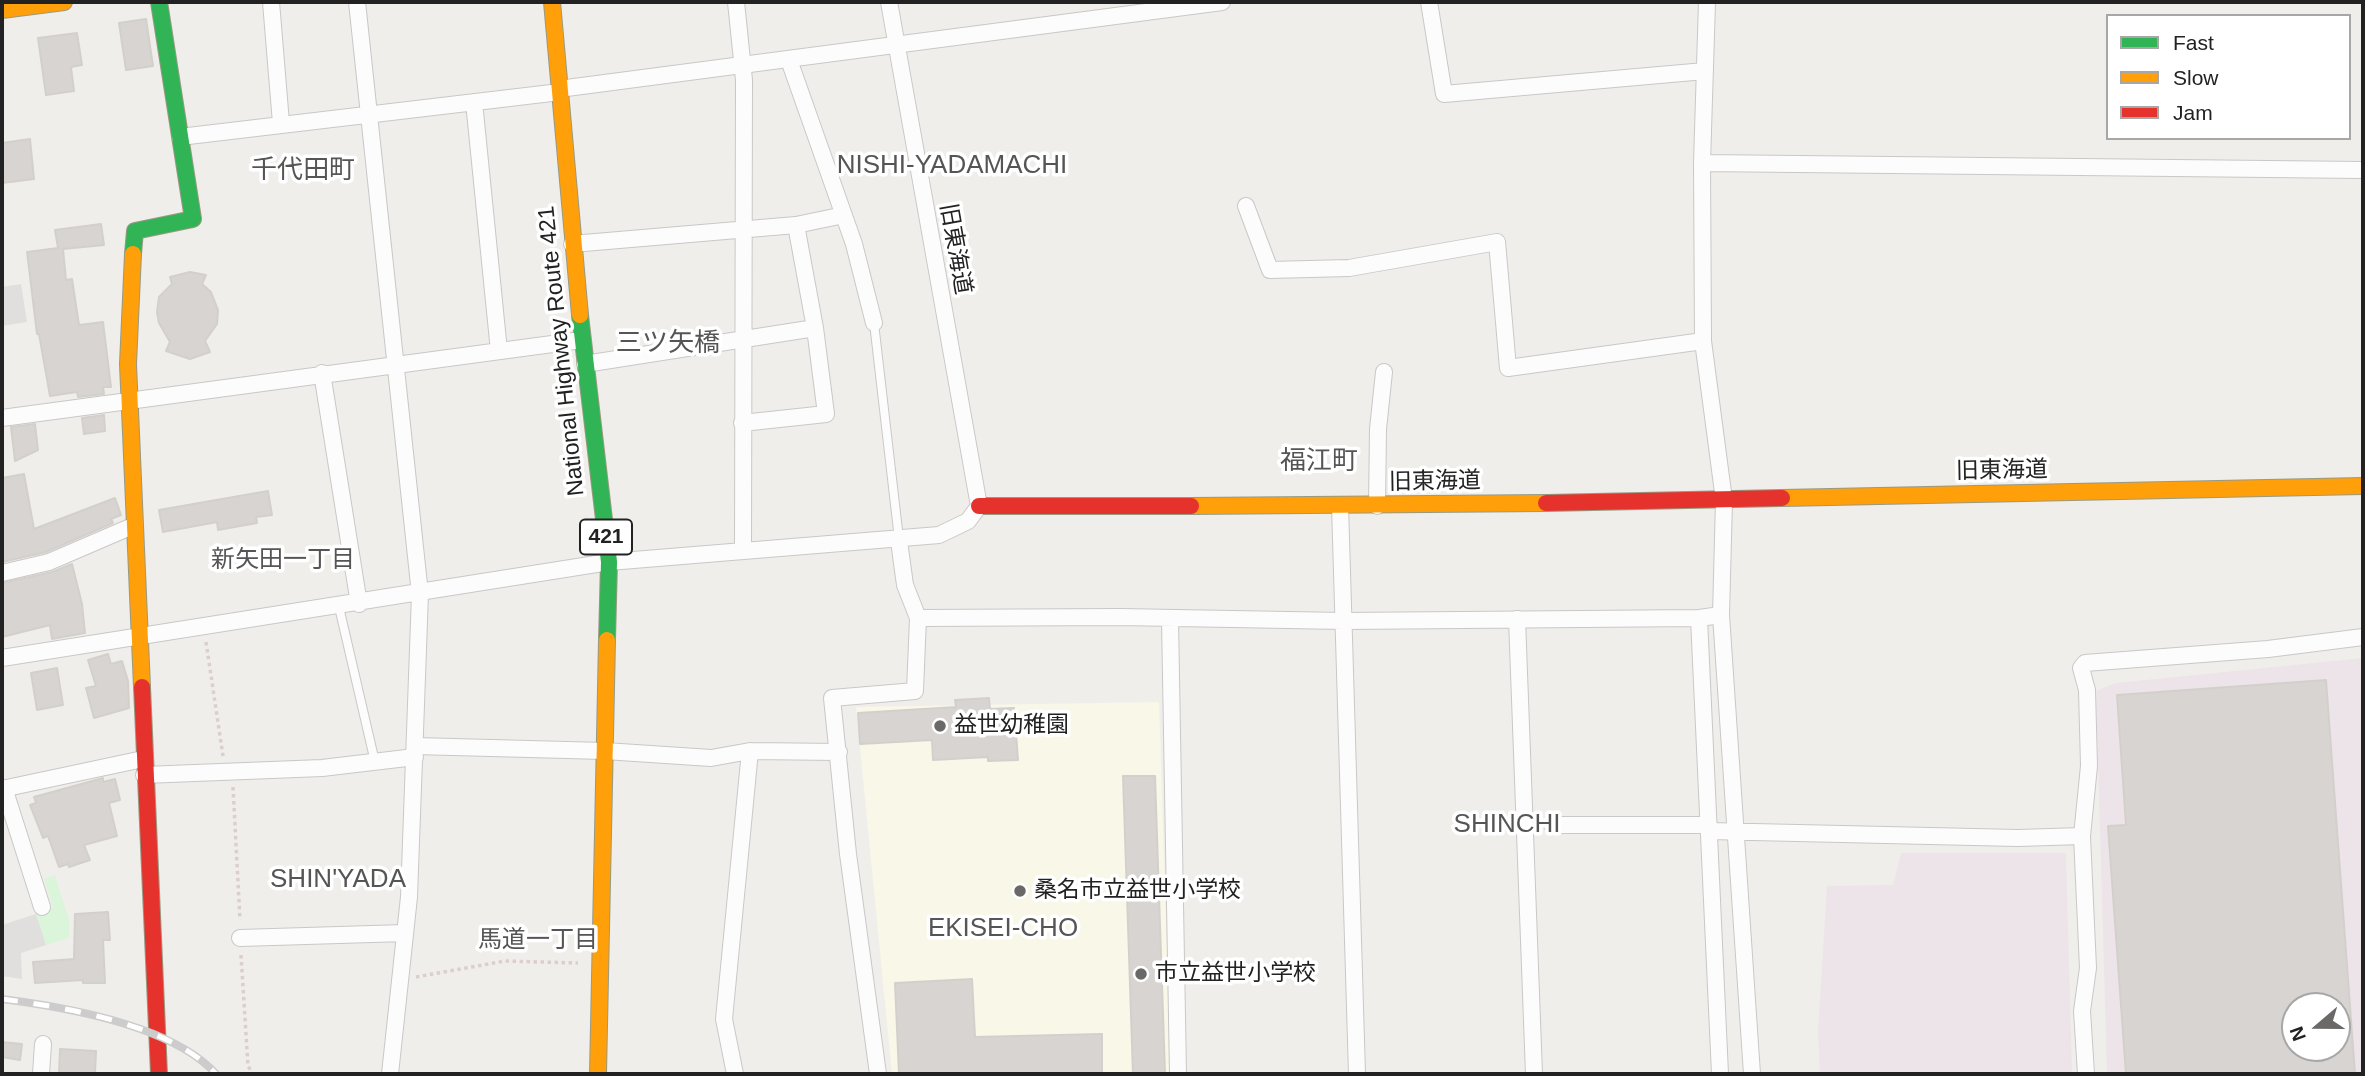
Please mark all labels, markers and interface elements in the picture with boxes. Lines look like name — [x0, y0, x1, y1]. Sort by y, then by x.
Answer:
legend — [2106, 14, 2351, 140]
text: Fast — [2173, 31, 2214, 54]
text: Slow — [2173, 66, 2219, 89]
text: Jam — [2173, 101, 2213, 124]
district label: NISHI-YADAMACHI — [824, 150, 1080, 182]
district label: 千代田町 — [251, 155, 355, 187]
street label: 旧東海道 — [933, 201, 977, 297]
street label: National Highway Route 421 — [533, 205, 591, 497]
district label: 三ツ矢橋 — [616, 328, 720, 360]
district label: 福江町 — [1280, 446, 1358, 478]
street label: 旧東海道 — [1956, 456, 2048, 486]
street label: 旧東海道 — [1389, 467, 1481, 497]
road number: 421 — [580, 520, 632, 554]
district label: 新矢田一丁目 — [211, 546, 355, 574]
place label: 益世幼稚園 — [954, 712, 1069, 740]
marker: 益世幼稚園 — [932, 718, 948, 734]
district label: SHINCHI — [1447, 809, 1567, 841]
district label: SHIN'YADA — [262, 864, 414, 896]
place label: 桑名市立益世小学校 — [1034, 877, 1241, 905]
marker: 桑名市立益世小学校 — [1012, 883, 1028, 899]
district label: EKISEI-CHO — [919, 913, 1087, 945]
district label: 馬道一丁目 — [478, 926, 598, 954]
place label: 市立益世小学校 — [1155, 960, 1316, 988]
marker: 市立益世小学校 — [1133, 966, 1149, 982]
north arrow — [2281, 992, 2351, 1062]
text: N — [2285, 1024, 2310, 1044]

